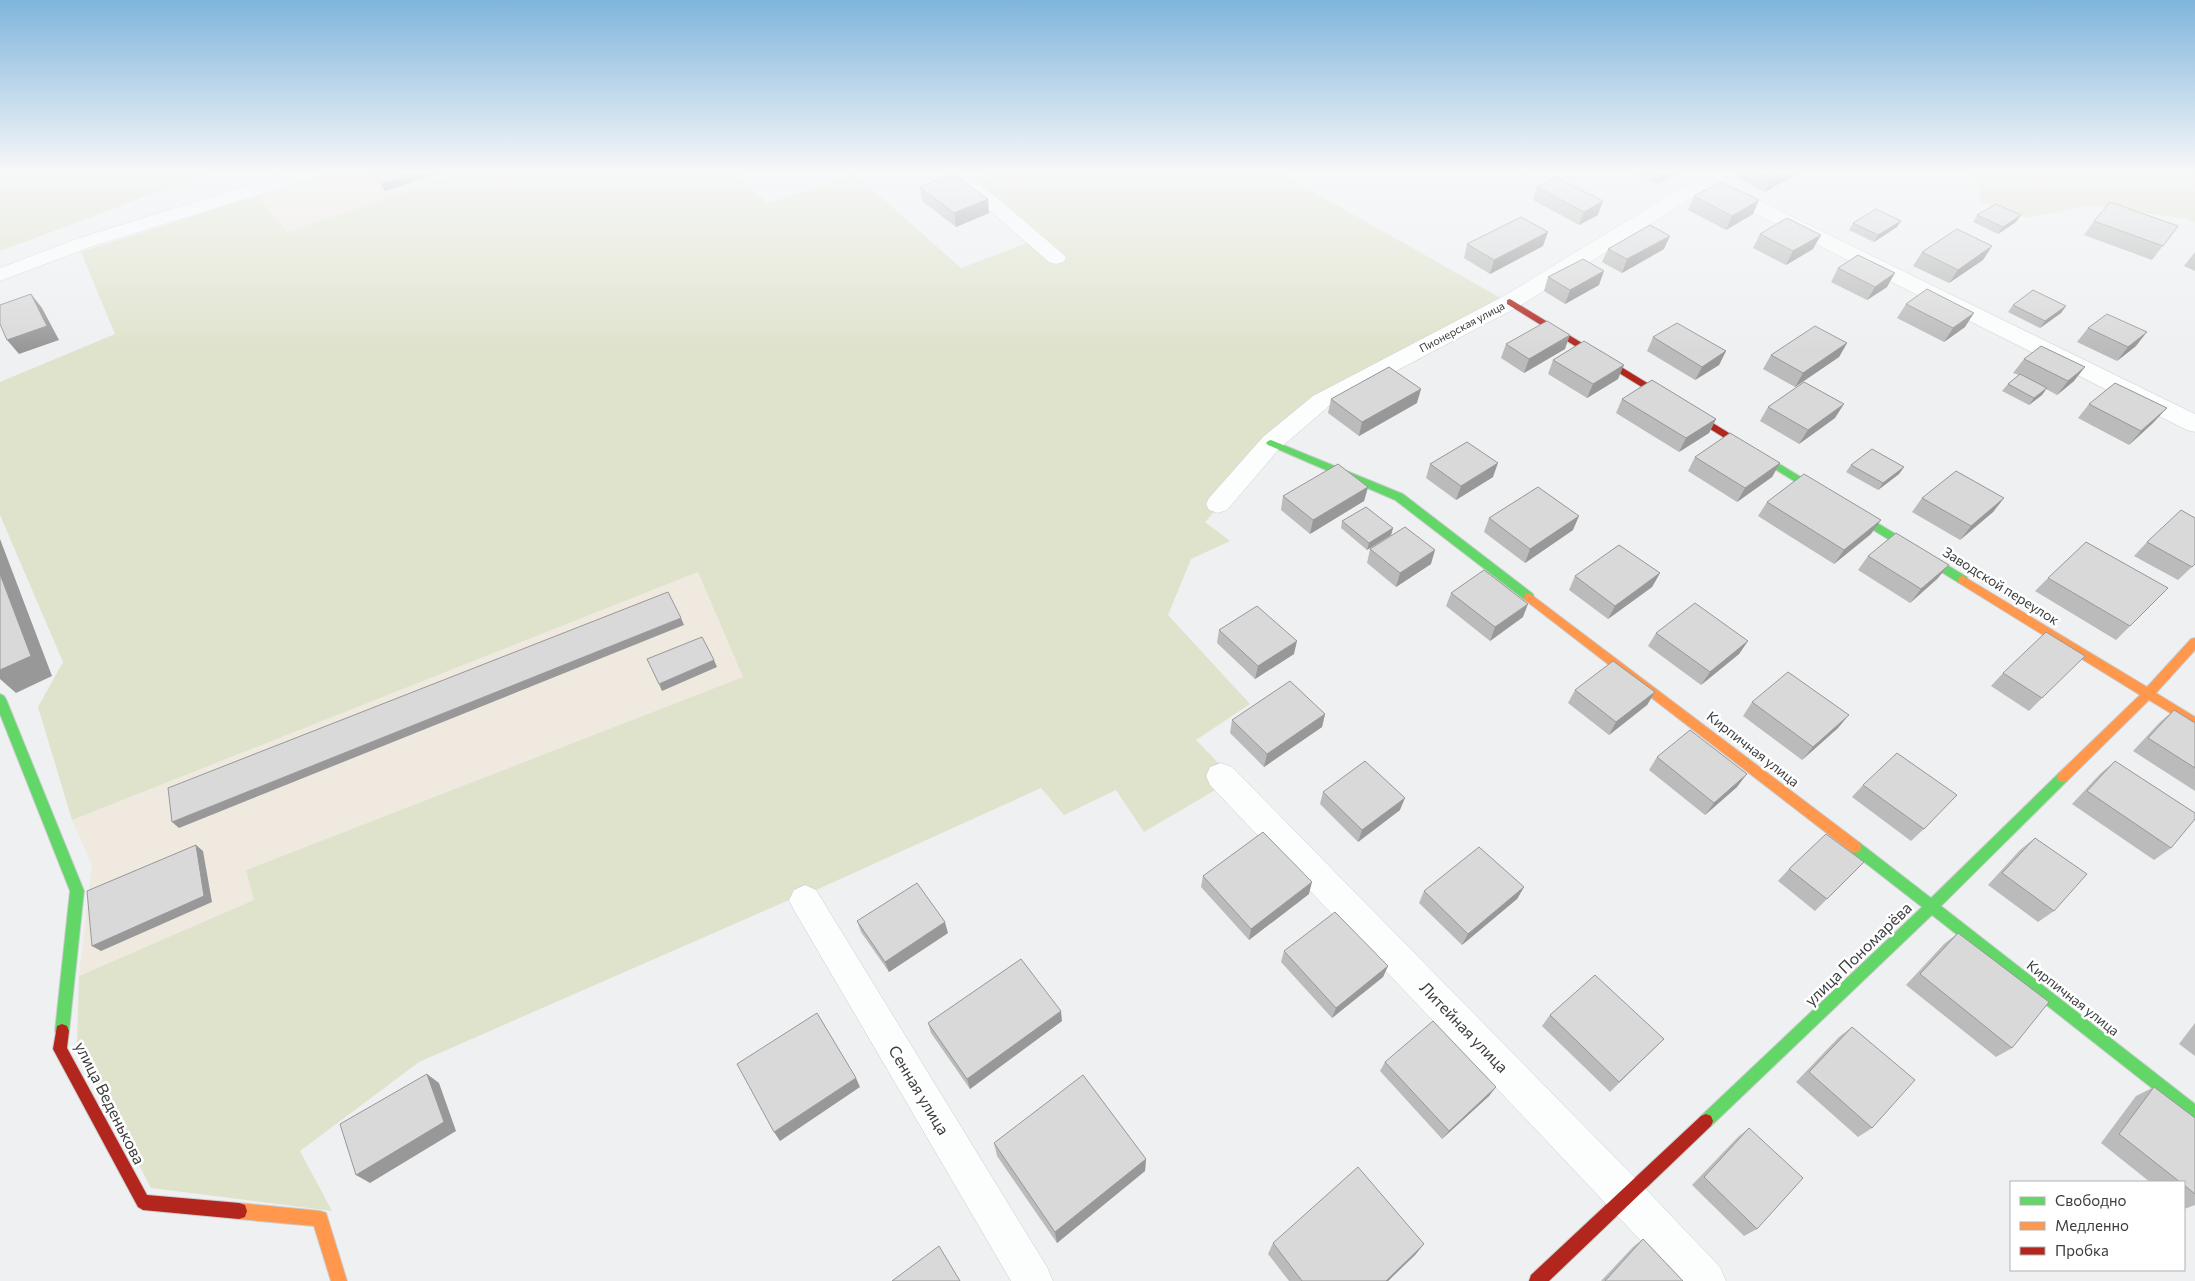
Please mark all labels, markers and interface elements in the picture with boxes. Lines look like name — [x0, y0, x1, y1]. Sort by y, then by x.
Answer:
street label: Пионерская улица — [1417, 299, 1507, 355]
street label: Заводской переулок — [1940, 543, 2063, 629]
street label: Кирпичная улица — [1704, 707, 1803, 790]
street label: улица Пономарёва — [1800, 898, 1915, 1010]
street label: Кирпичная улица — [2024, 956, 2123, 1039]
street label: Литейная улица — [1416, 977, 1512, 1076]
street label: улица Веденькова — [71, 1038, 150, 1167]
street label: Сенная улица — [885, 1041, 954, 1138]
legend — [2010, 1181, 2185, 1271]
text: Свободно — [2055, 1191, 2126, 1209]
text: Медленно — [2055, 1216, 2129, 1234]
text: Пробка — [2055, 1241, 2109, 1259]

